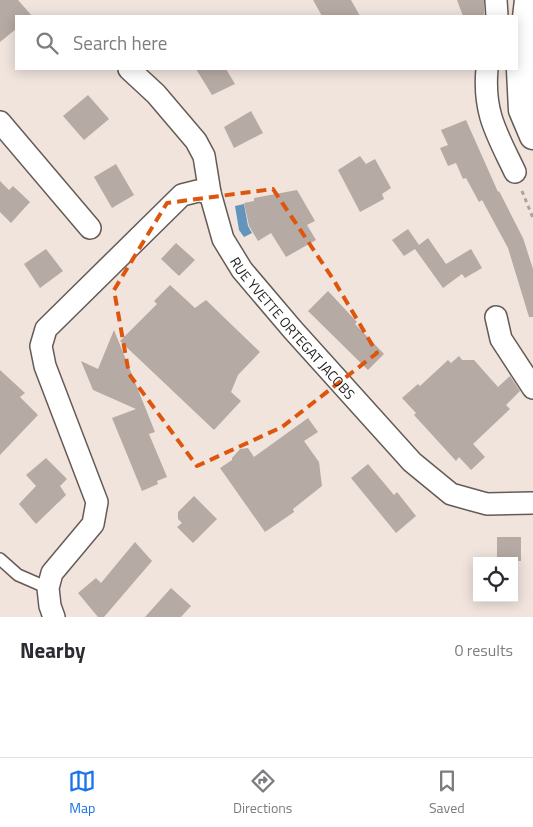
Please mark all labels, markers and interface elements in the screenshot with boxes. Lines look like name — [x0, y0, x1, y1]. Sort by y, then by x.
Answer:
search box — [15, 15, 518, 70]
text: Search here — [73, 28, 167, 57]
icon: search — [33, 29, 61, 57]
street label: RUE YVETTE ORTEGAT JACOBS — [226, 252, 361, 403]
map controls — [473, 557, 518, 602]
button: locate — [473, 557, 518, 602]
text: Nearby — [20, 634, 85, 666]
text: 0 results — [454, 638, 513, 662]
tab: Map — [68, 767, 96, 818]
tab: Directions — [233, 767, 292, 818]
tab: Saved — [429, 767, 465, 818]

